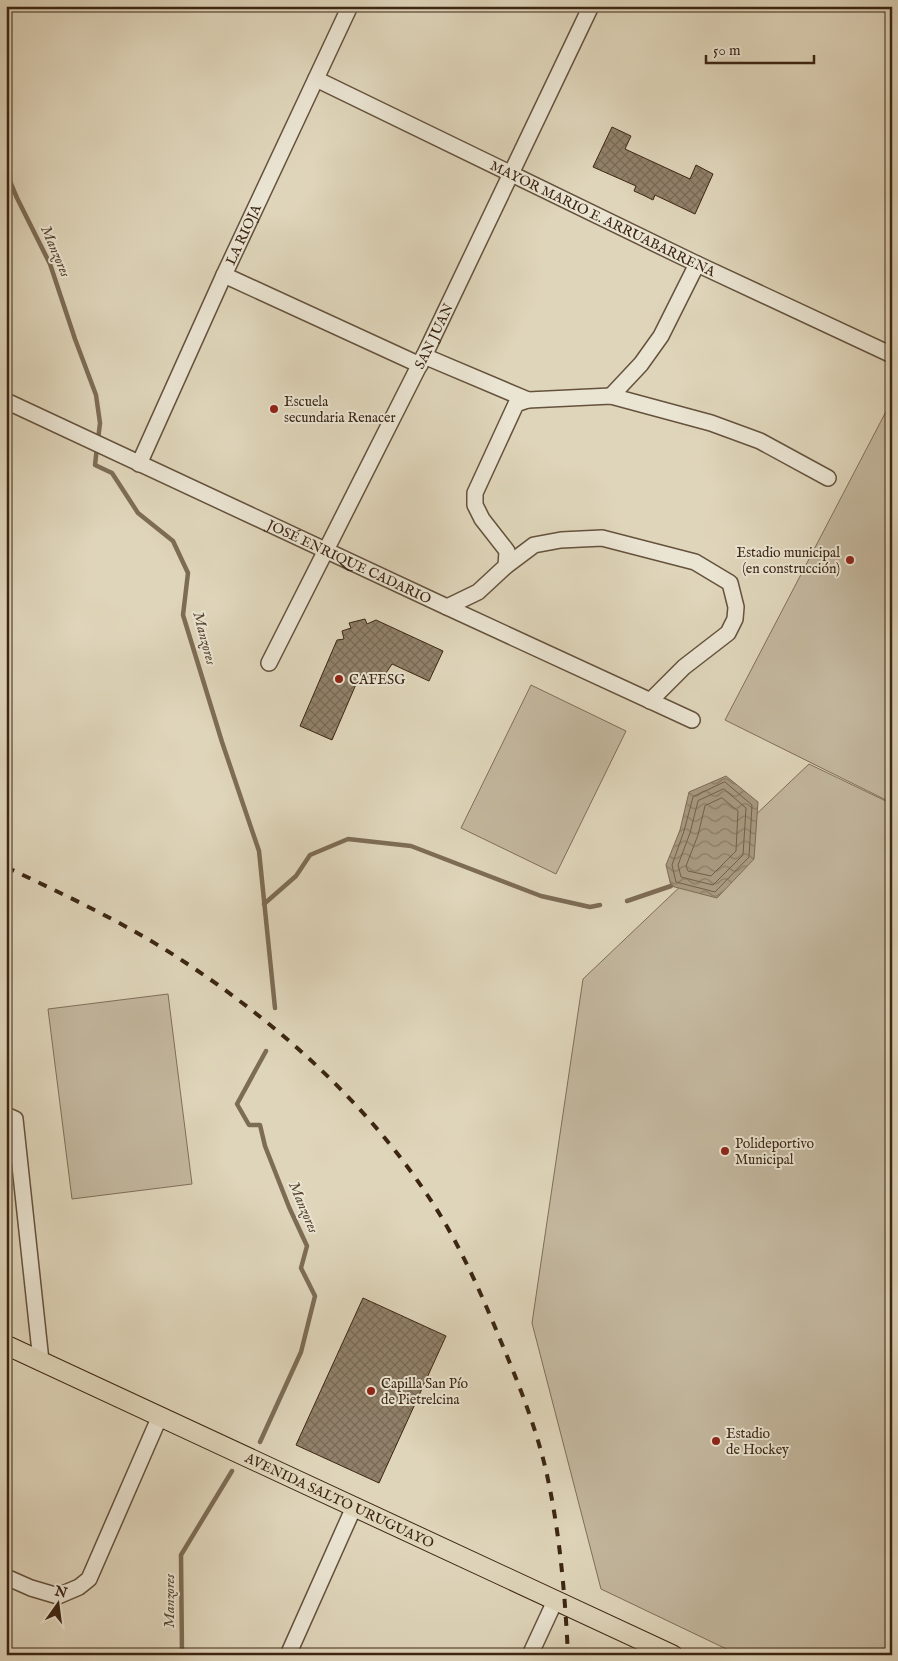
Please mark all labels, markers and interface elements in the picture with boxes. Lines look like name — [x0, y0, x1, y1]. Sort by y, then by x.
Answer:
scale bar — [706, 32, 813, 64]
text: 50 m — [713, 41, 741, 60]
street label: MAYOR MARIO E. ARRUABARRENA — [487, 157, 719, 282]
street label: LA RIOJA — [222, 201, 266, 268]
water label: Manzores — [36, 223, 75, 281]
street label: SAN JUAN — [411, 301, 458, 372]
place label: Escuela secundaria Renacer — [284, 393, 396, 427]
marker: Escuela secundaria Renacer — [268, 403, 280, 415]
street label: JOSÉ ENRIQUE CADARIO — [262, 515, 434, 609]
place label: Estadio municipal (en construcción) — [736, 544, 840, 578]
marker: Estadio municipal (en construcción) — [844, 554, 856, 566]
water label: Manzores — [188, 609, 221, 668]
place label: CAFESG — [349, 671, 406, 689]
marker: CAFESG — [333, 673, 345, 685]
place label: Polideportivo Municipal — [735, 1135, 815, 1169]
marker: Polideportivo Municipal — [719, 1145, 731, 1157]
water label: Manzores — [284, 1179, 323, 1237]
place label: Capilla San Pío de Pietrelcina — [381, 1375, 469, 1409]
marker: Capilla San Pío de Pietrelcina — [365, 1385, 377, 1397]
place label: Estadio de Hockey — [726, 1425, 789, 1459]
marker: Estadio de Hockey — [710, 1435, 722, 1447]
street label: AVENIDA SALTO URUGUAYO — [241, 1449, 437, 1553]
water label: Manzores — [160, 1573, 179, 1628]
north arrow — [32, 1578, 82, 1628]
text: N — [52, 1582, 69, 1603]

